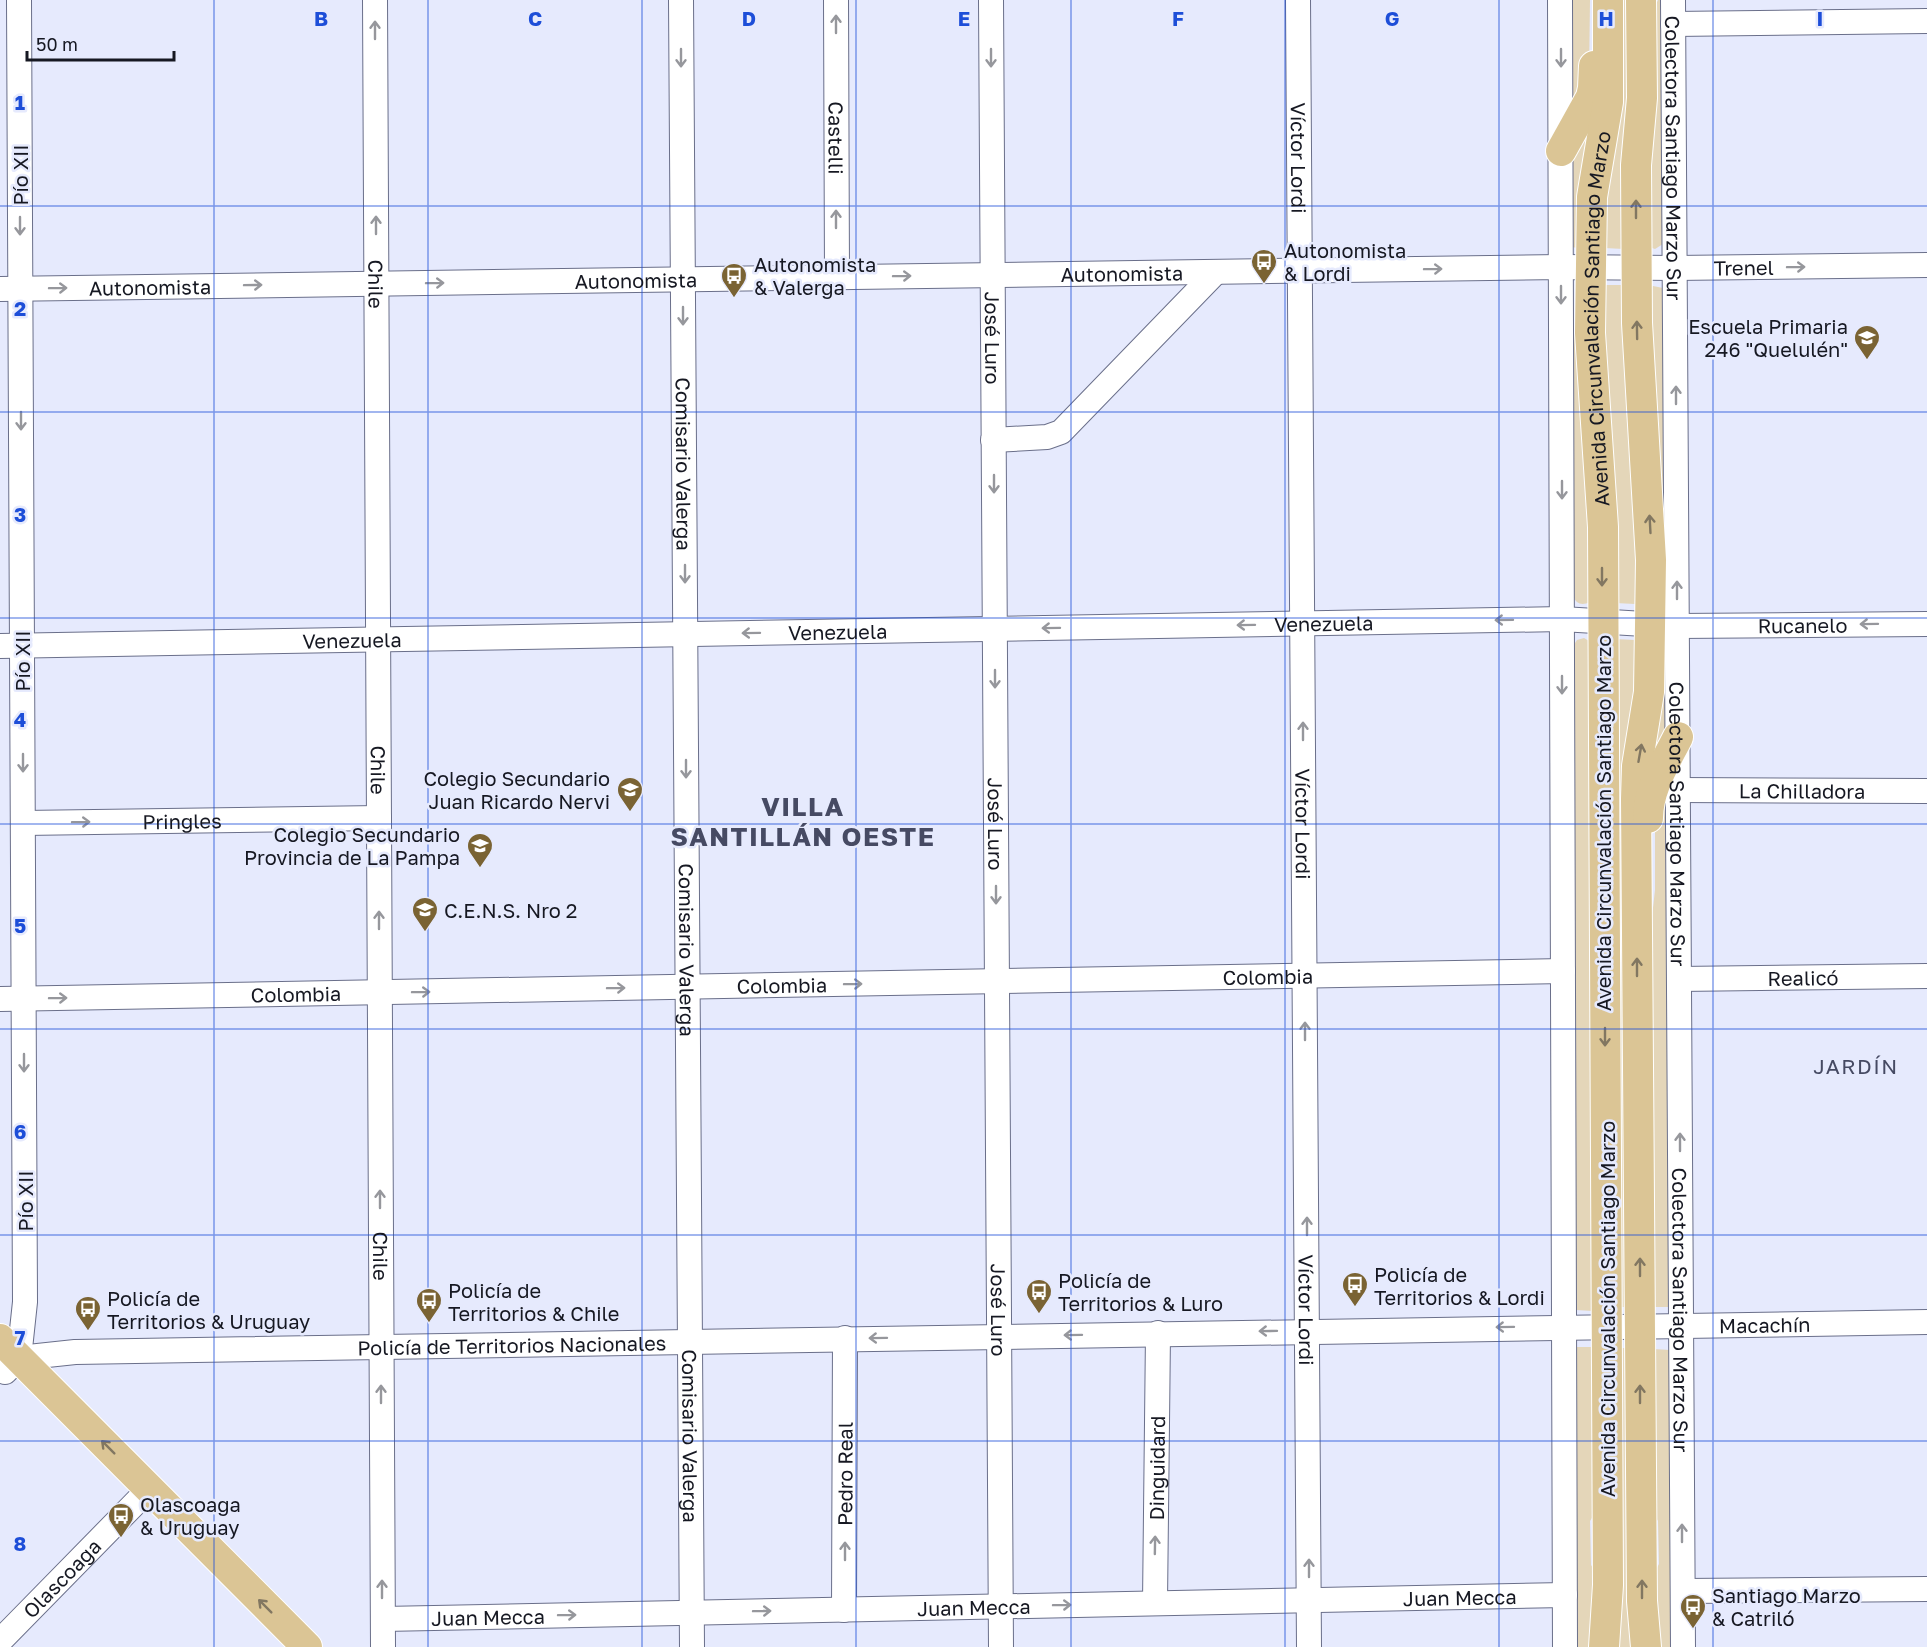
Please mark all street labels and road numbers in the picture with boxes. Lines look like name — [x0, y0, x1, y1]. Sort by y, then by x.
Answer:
street label: Colectora Santiago Marzo Sur — [1661, 15, 1687, 301]
street label: Castelli — [824, 101, 849, 175]
street label: Víctor Lordi — [1287, 102, 1311, 214]
street label: Avenida Circunvalación Santiago Marzo — [1578, 129, 1615, 507]
street label: Pío XII — [8, 144, 32, 206]
street label: Trenel — [1714, 255, 1774, 280]
street label: Chile — [364, 259, 388, 309]
street label: Autonomista — [1061, 260, 1183, 286]
street label: Autonomista — [575, 267, 697, 293]
street label: Autonomista — [89, 274, 211, 300]
street label: José Luro — [981, 291, 1005, 385]
street label: Comisario Valerga — [672, 377, 697, 551]
street label: Venezuela — [1274, 610, 1374, 636]
street label: Rucanelo — [1758, 613, 1847, 637]
street label: Venezuela — [788, 619, 888, 644]
street label: Venezuela — [302, 627, 402, 653]
street label: Pío XII — [10, 630, 34, 692]
street label: Avenida Circunvalación Santiago Marzo — [1591, 635, 1615, 1011]
street label: Colectora Santiago Marzo Sur — [1665, 681, 1691, 967]
street label: Chile — [367, 745, 391, 795]
street label: Víctor Lordi — [1291, 768, 1316, 880]
street label: José Luro — [984, 777, 1008, 871]
street label: La Chilladora — [1739, 778, 1865, 803]
street label: Pringles — [142, 808, 222, 833]
street label: Comisario Valerga — [675, 863, 700, 1037]
street label: Colombia — [1222, 963, 1313, 989]
street label: Realicó — [1767, 965, 1839, 990]
street label: Colombia — [736, 972, 827, 998]
street label: Colombia — [250, 981, 341, 1007]
street label: Avenida Circunvalación Santiago Marzo — [1595, 1121, 1619, 1497]
street label: Colectora Santiago Marzo Sur — [1668, 1167, 1694, 1453]
street label: Pío XII — [13, 1170, 37, 1232]
street label: Chile — [369, 1231, 393, 1281]
street label: Víctor Lordi — [1294, 1254, 1319, 1366]
street label: José Luro — [987, 1263, 1011, 1357]
street label: Macachín — [1719, 1312, 1811, 1337]
street label: Policía de Territorios Nacionales — [357, 1330, 667, 1359]
street label: Comisario Valerga — [678, 1349, 703, 1523]
street label: Dinguidard — [1144, 1415, 1169, 1521]
street label: Pedro Real — [832, 1422, 857, 1526]
street label: Olascoaga — [18, 1534, 106, 1623]
street label: Juan Mecca — [1403, 1584, 1517, 1610]
street label: Juan Mecca — [917, 1594, 1031, 1620]
street label: Juan Mecca — [431, 1604, 545, 1630]

